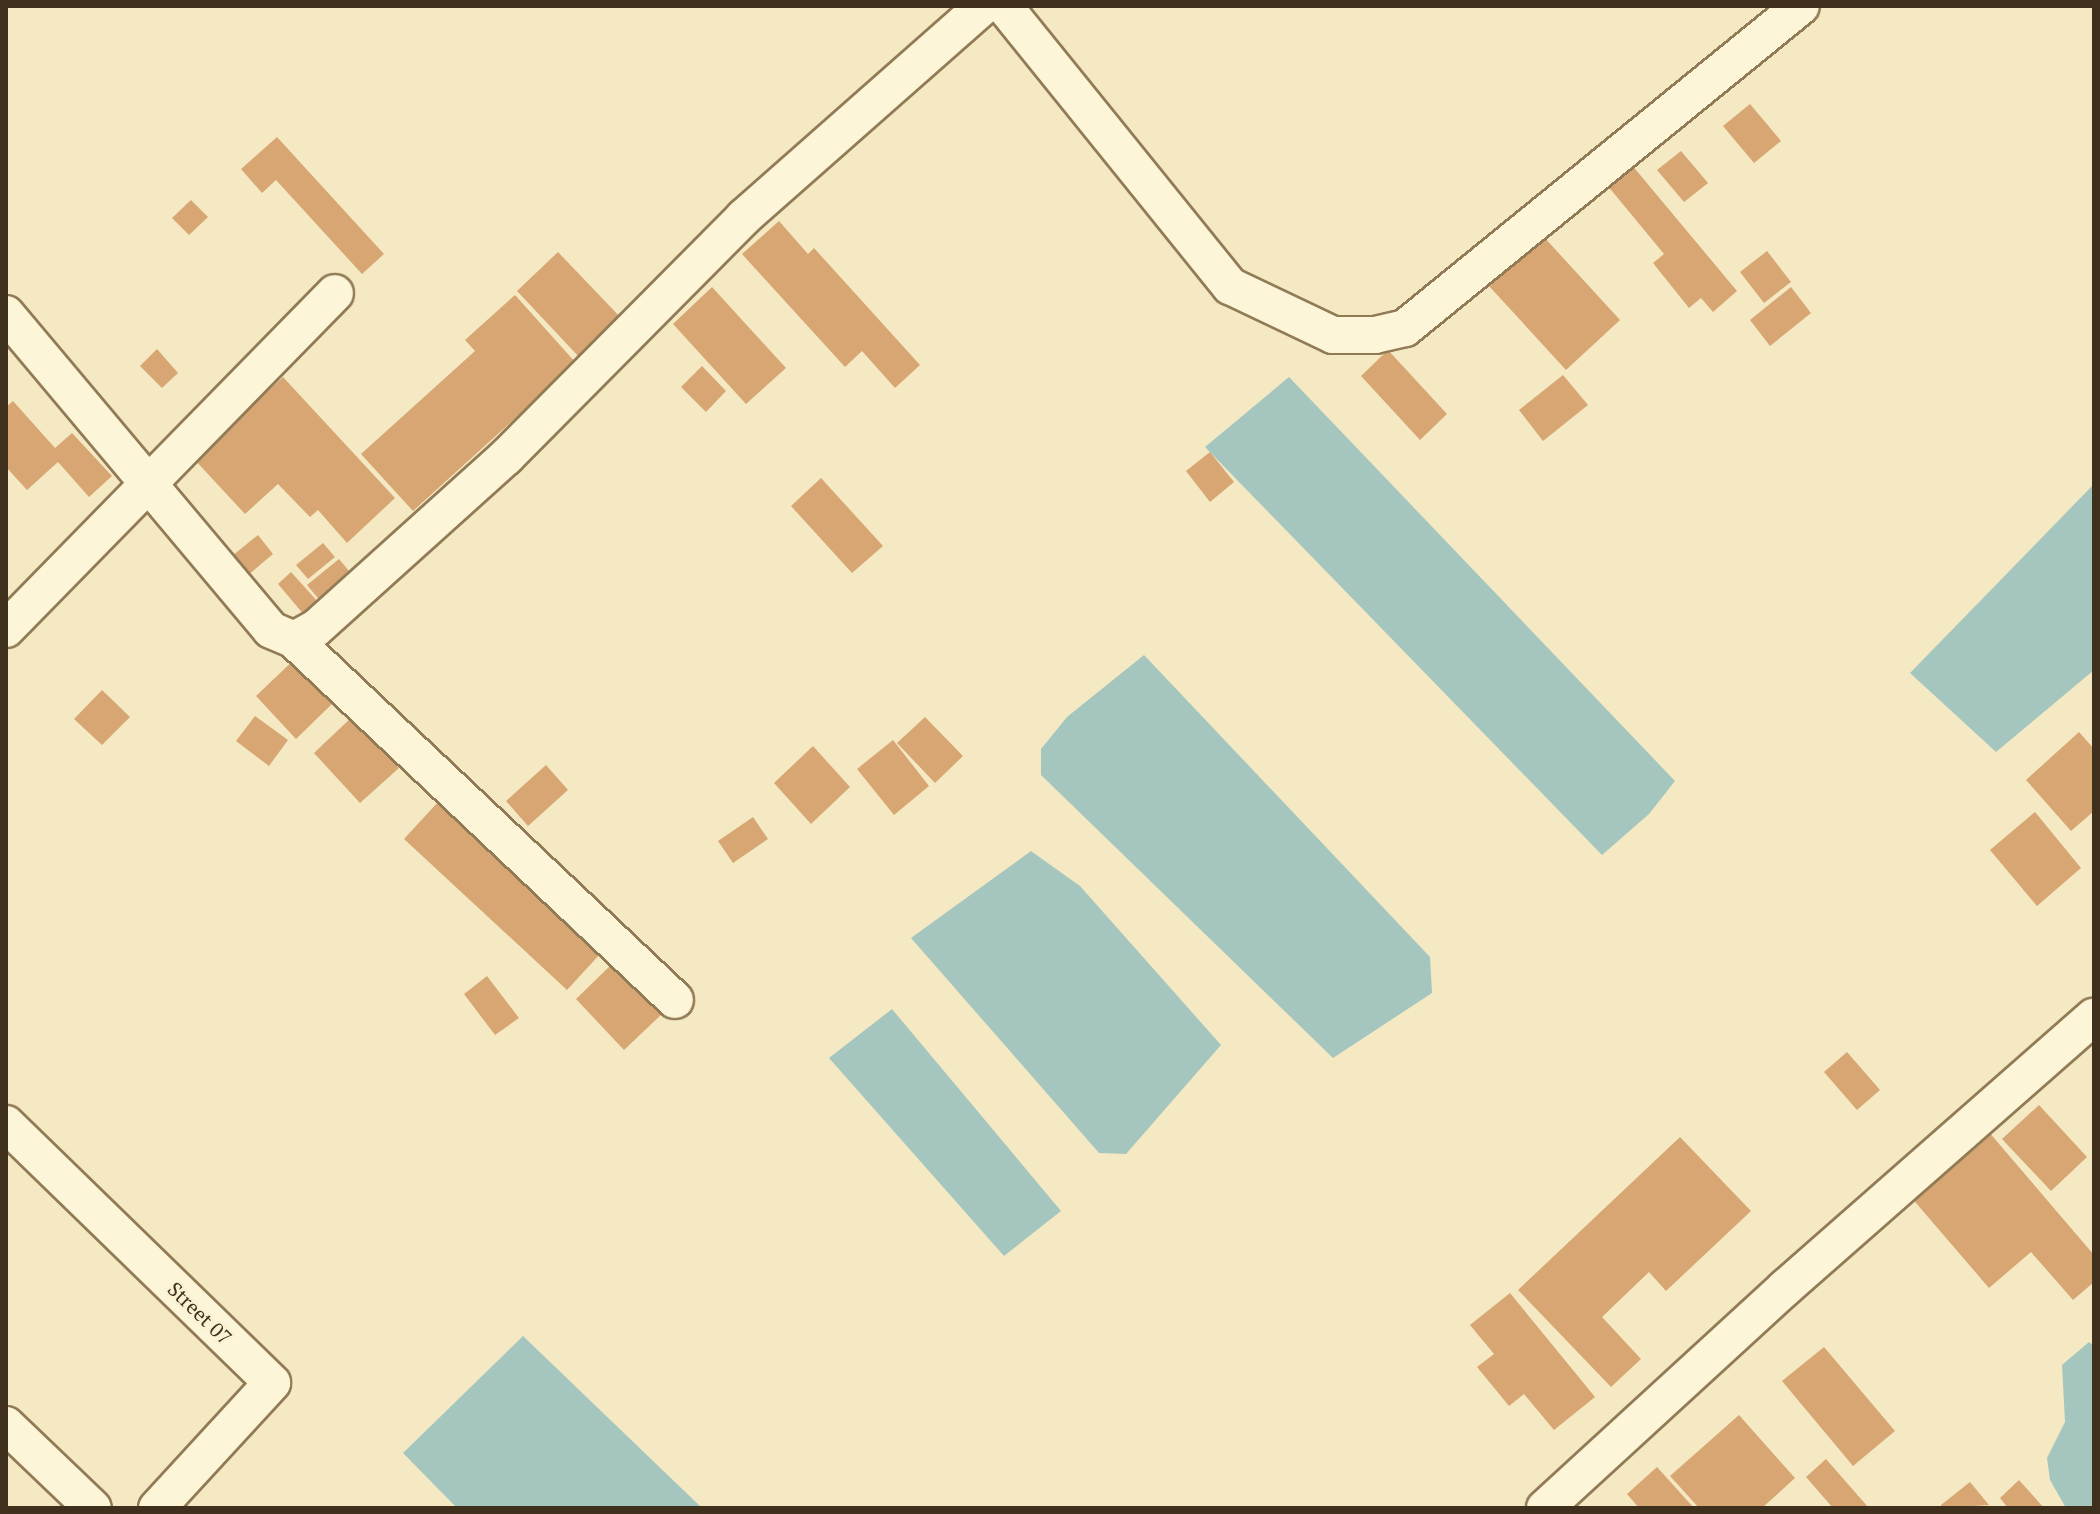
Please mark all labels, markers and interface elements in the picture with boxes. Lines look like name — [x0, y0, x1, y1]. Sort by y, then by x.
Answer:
street label: Street 07 — [163, 1277, 237, 1349]

